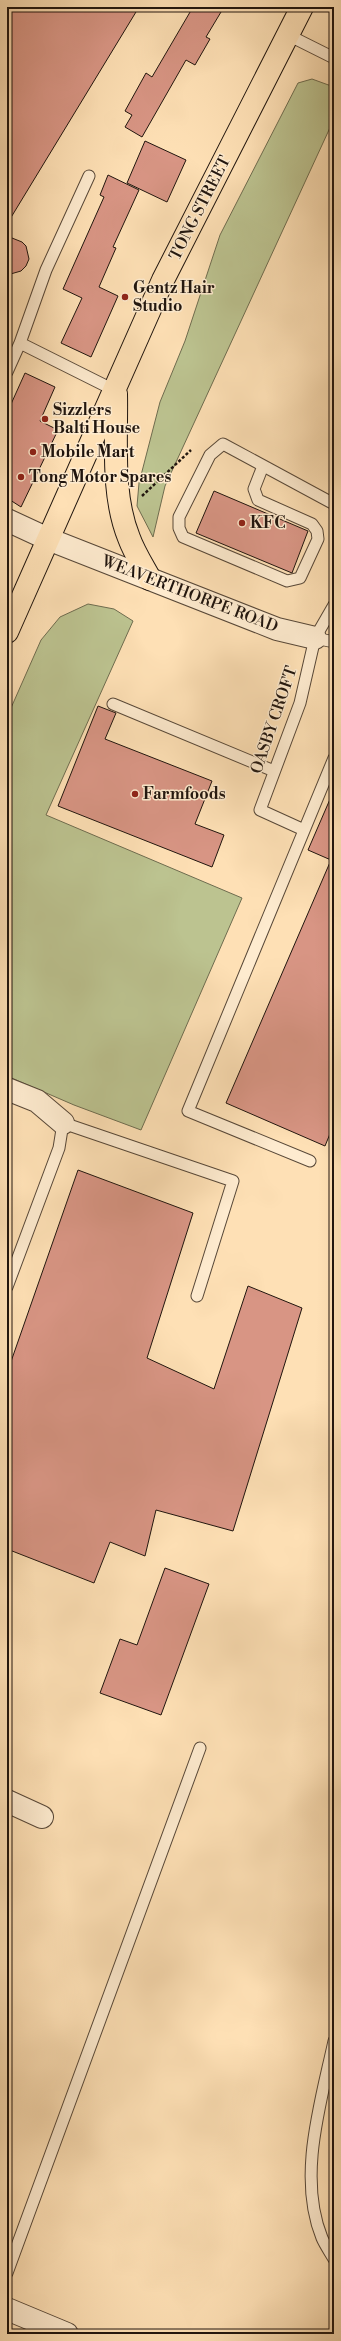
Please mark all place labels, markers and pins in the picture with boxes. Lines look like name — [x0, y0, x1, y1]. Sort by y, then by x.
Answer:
place label: Gentz Hair Studio — [133, 278, 215, 316]
marker: Gentz Hair Studio — [120, 292, 130, 302]
place label: Sizzlers Balti House — [53, 400, 141, 438]
marker: Sizzlers Balti House — [40, 414, 50, 424]
place label: Mobile Mart — [41, 442, 135, 462]
marker: Mobile Mart — [28, 447, 38, 457]
place label: Tong Motor Spares — [29, 467, 171, 487]
marker: Tong Motor Spares — [16, 472, 26, 482]
place label: KFC — [250, 513, 286, 533]
marker: KFC — [237, 518, 247, 528]
place label: Farmfoods — [143, 784, 226, 804]
marker: Farmfoods — [130, 789, 140, 799]

